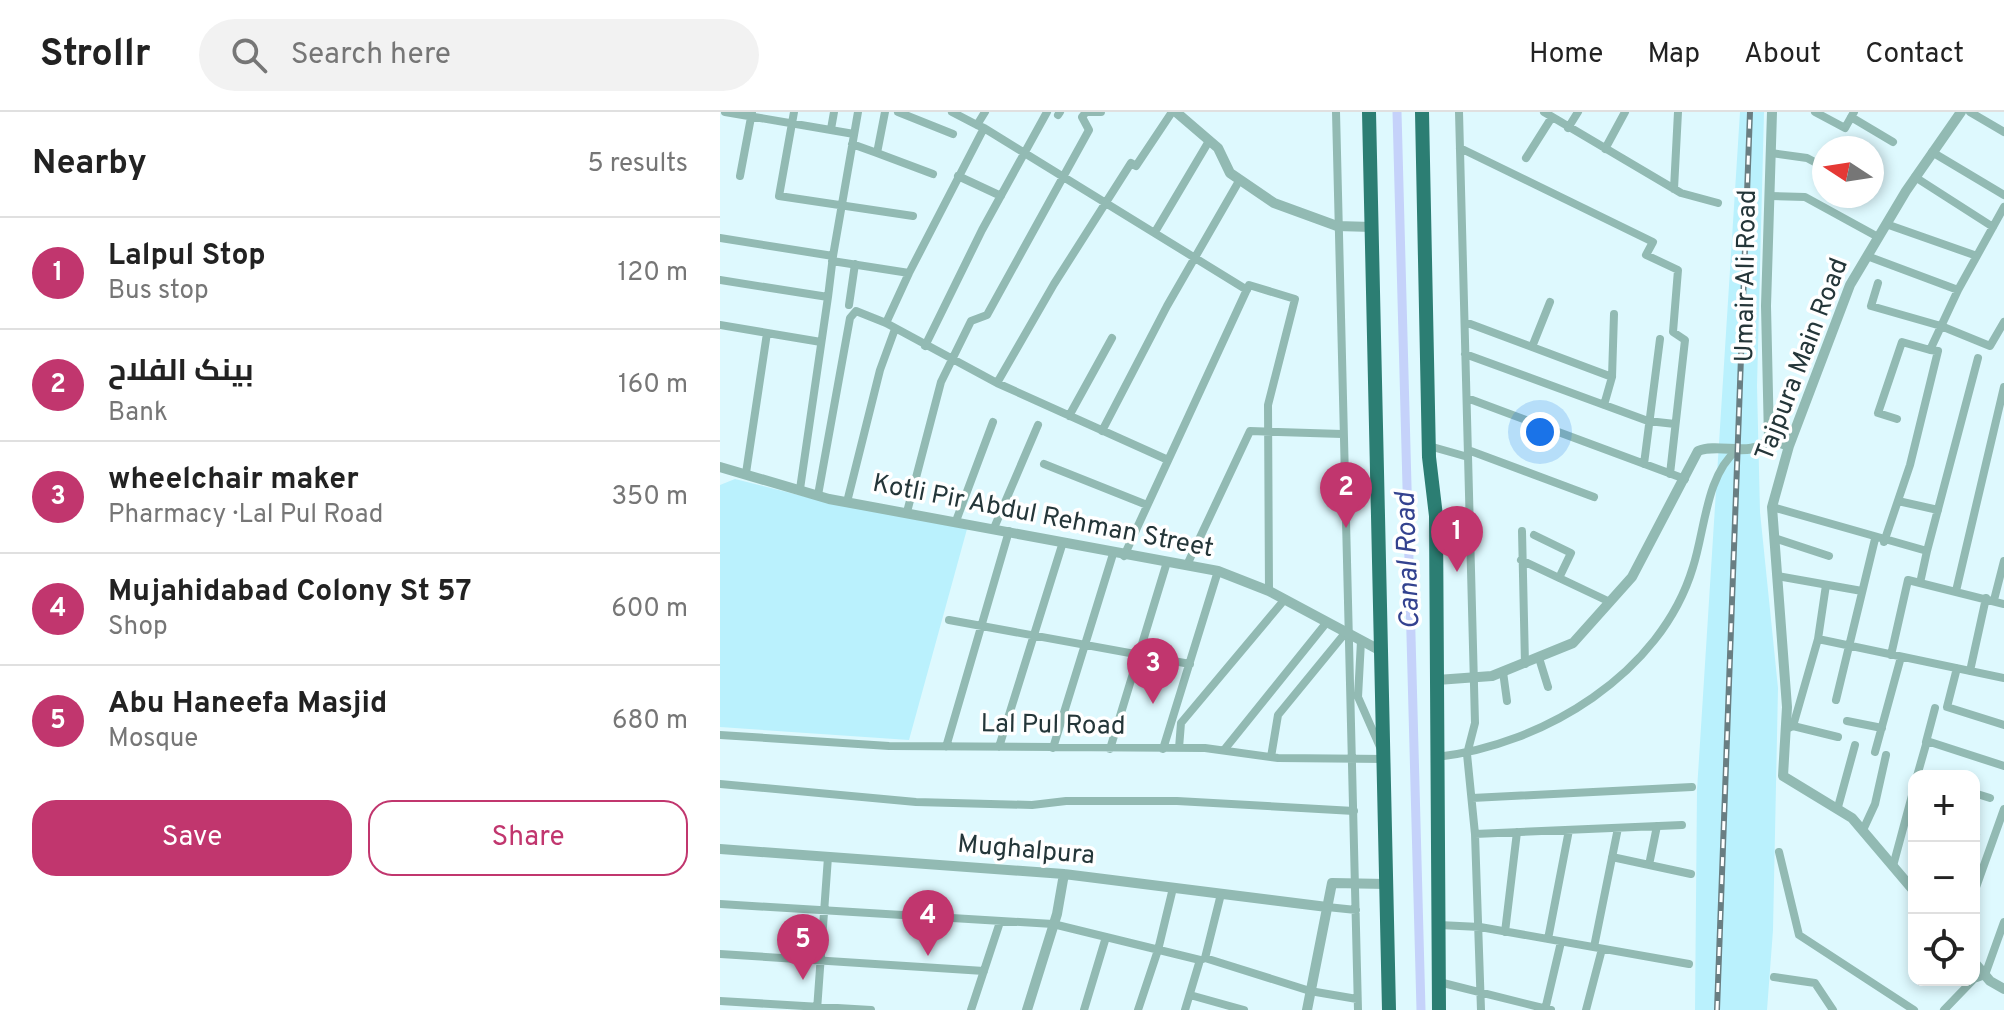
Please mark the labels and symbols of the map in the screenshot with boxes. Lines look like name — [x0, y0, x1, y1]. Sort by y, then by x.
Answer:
north arrow — [1812, 136, 1884, 208]
street label: Umair Ali Road — [1729, 189, 1765, 363]
street label: Tajpura Main Road — [1749, 254, 1857, 466]
your location — [1520, 412, 1560, 452]
pin: 2 — [1320, 462, 1372, 528]
street label: Kotli Pir Abdul Rehman Street — [870, 468, 1216, 566]
water label: Canal Road — [1389, 490, 1429, 630]
pin: 1 — [1431, 506, 1483, 572]
pin: 3 — [1127, 638, 1179, 704]
street label: Lal Pul Road — [980, 708, 1126, 744]
street label: Mughalpura — [956, 829, 1096, 873]
pin: 4 — [902, 890, 954, 956]
pin: 5 — [777, 914, 829, 980]

